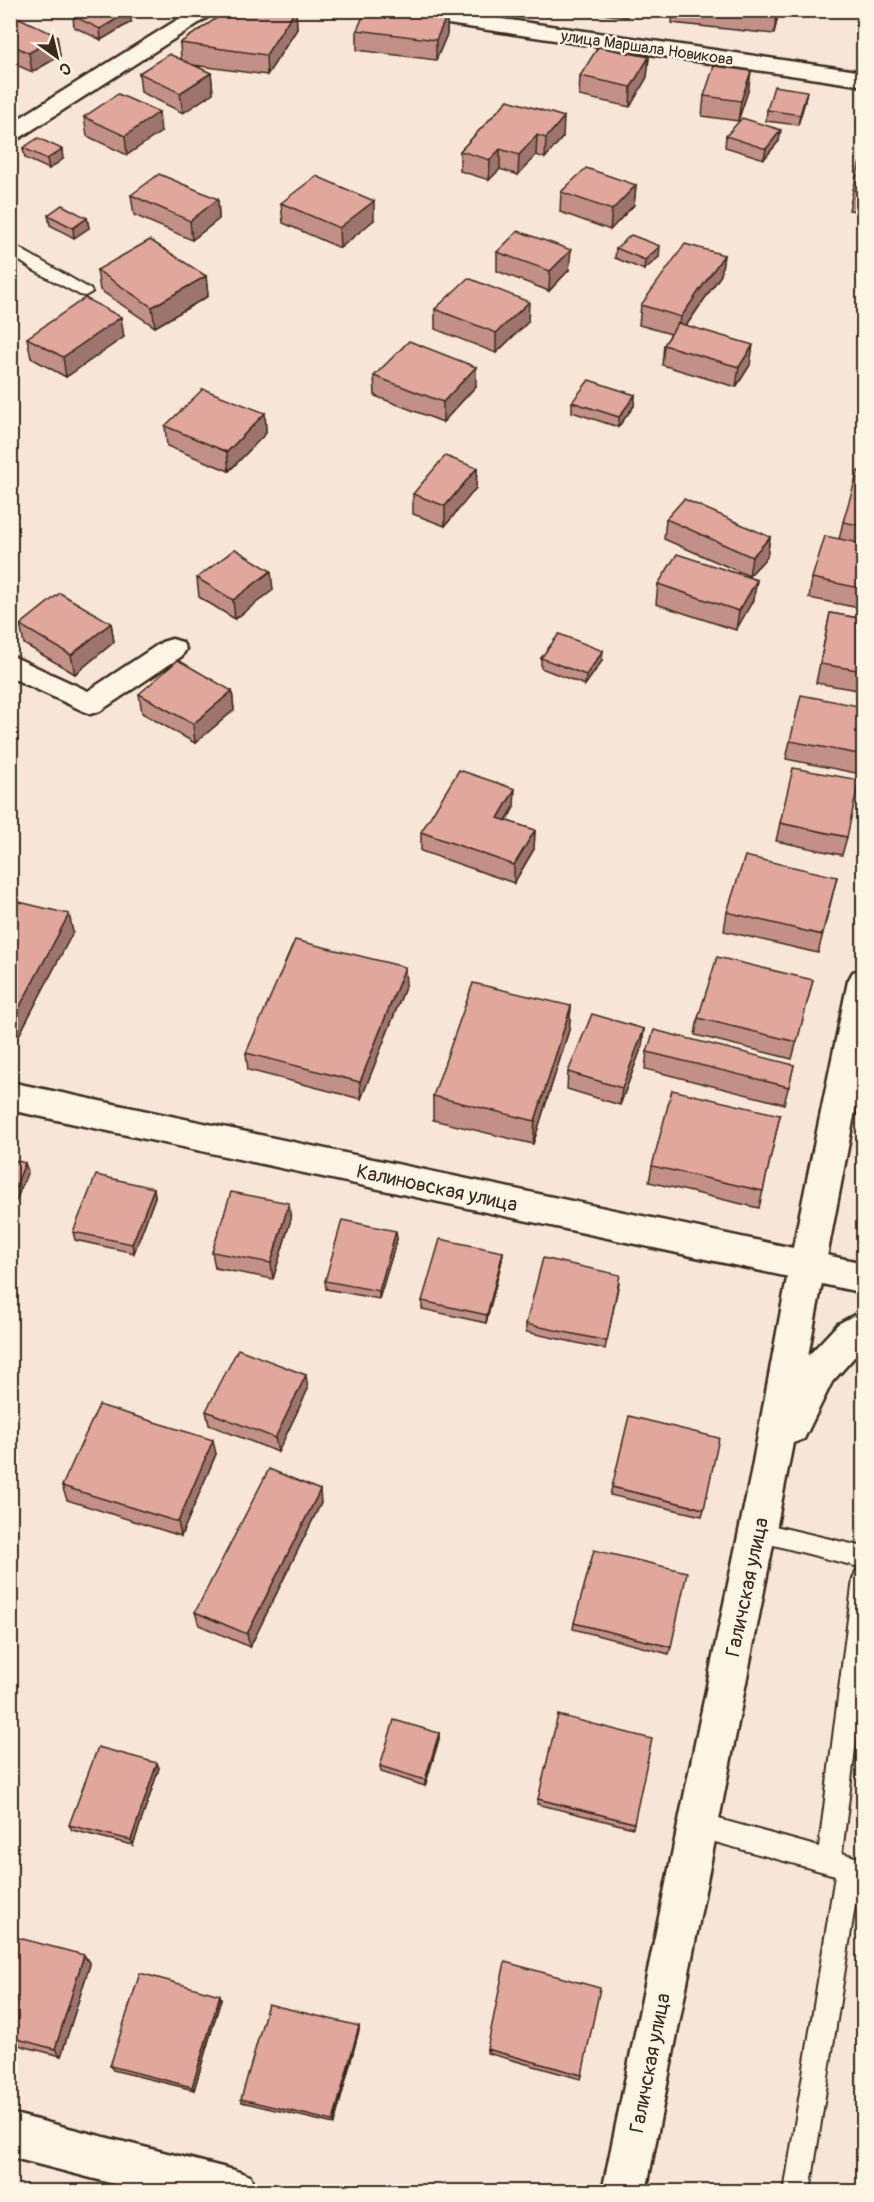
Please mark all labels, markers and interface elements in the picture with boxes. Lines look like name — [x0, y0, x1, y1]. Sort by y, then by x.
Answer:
street label: улица Маршала Новикова — [559, 26, 734, 70]
north arrow — [27, 27, 87, 87]
text: С — [55, 58, 75, 80]
street label: Калиновская улица — [354, 1159, 520, 1217]
street label: Галичская улица — [720, 1515, 774, 1659]
street label: Галичская улица — [624, 1991, 676, 2135]

